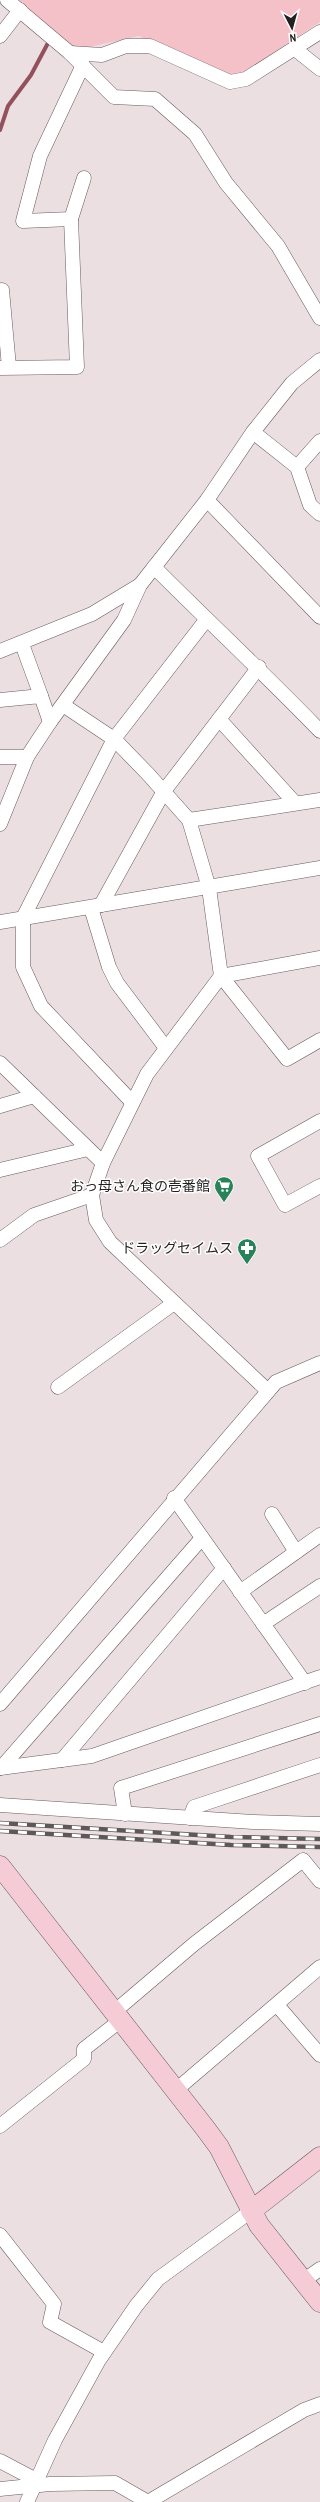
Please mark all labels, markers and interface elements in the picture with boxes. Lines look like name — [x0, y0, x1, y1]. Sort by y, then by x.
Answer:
north arrow — [272, 8, 312, 48]
text: N — [289, 31, 297, 45]
supermarket icon: おっ母さん食の壱番館 — [213, 1175, 235, 1203]
place label: おっ母さん食の壱番館 — [70, 1177, 210, 1195]
pharmacy icon: ドラッグセイムス — [236, 1237, 258, 1265]
place label: ドラッグセイムス — [121, 1239, 233, 1257]

